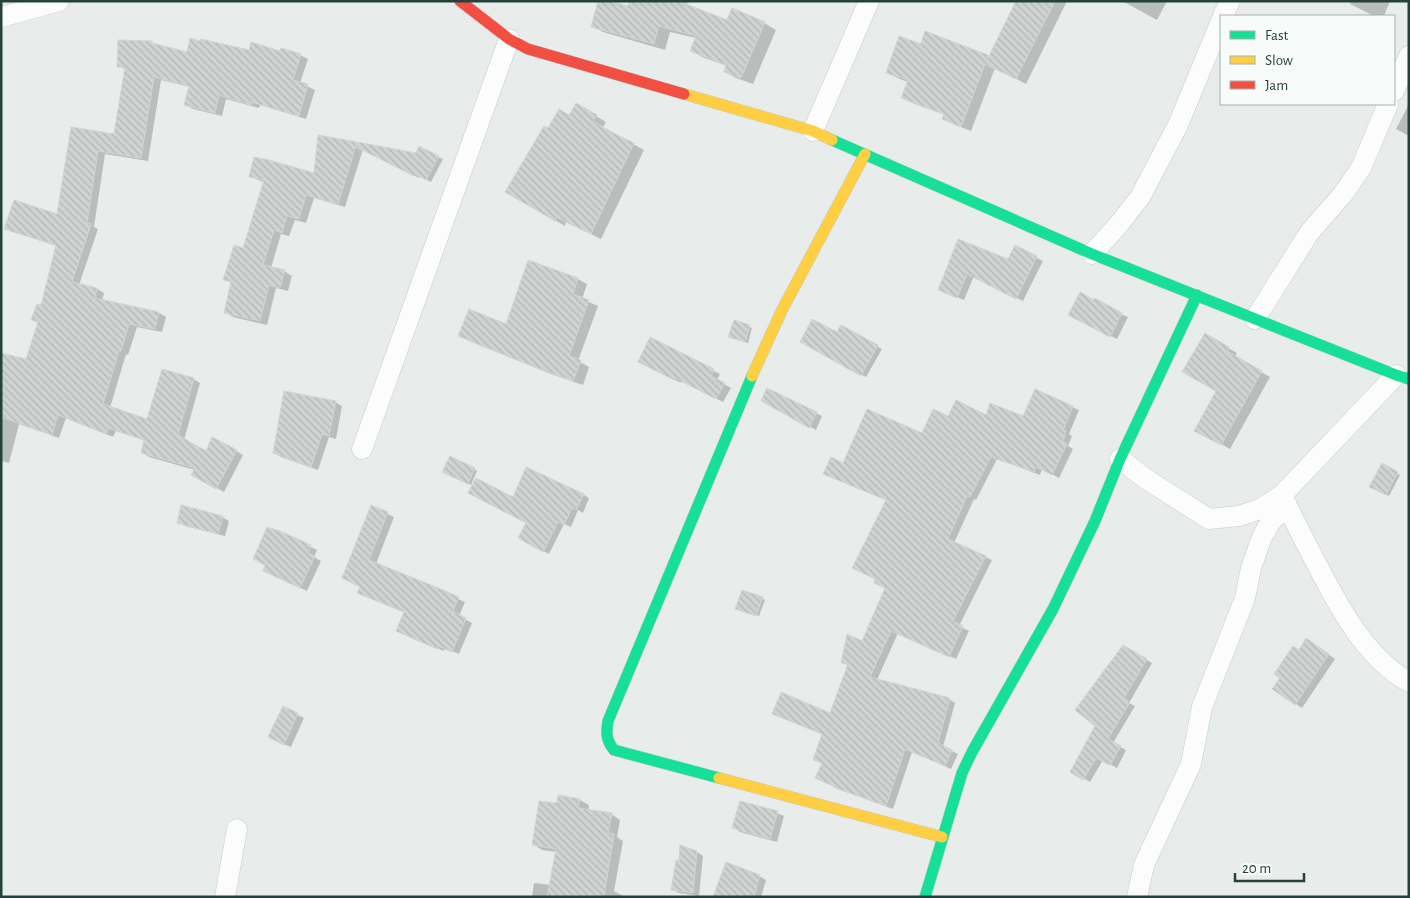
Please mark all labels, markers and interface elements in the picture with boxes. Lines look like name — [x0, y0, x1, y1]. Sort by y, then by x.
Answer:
legend — [1220, 15, 1395, 105]
text: Fast — [1265, 28, 1289, 43]
text: Slow — [1265, 53, 1293, 68]
text: Jam — [1265, 78, 1288, 93]
scale bar — [1235, 850, 1304, 882]
text: 20 m — [1242, 861, 1271, 876]

